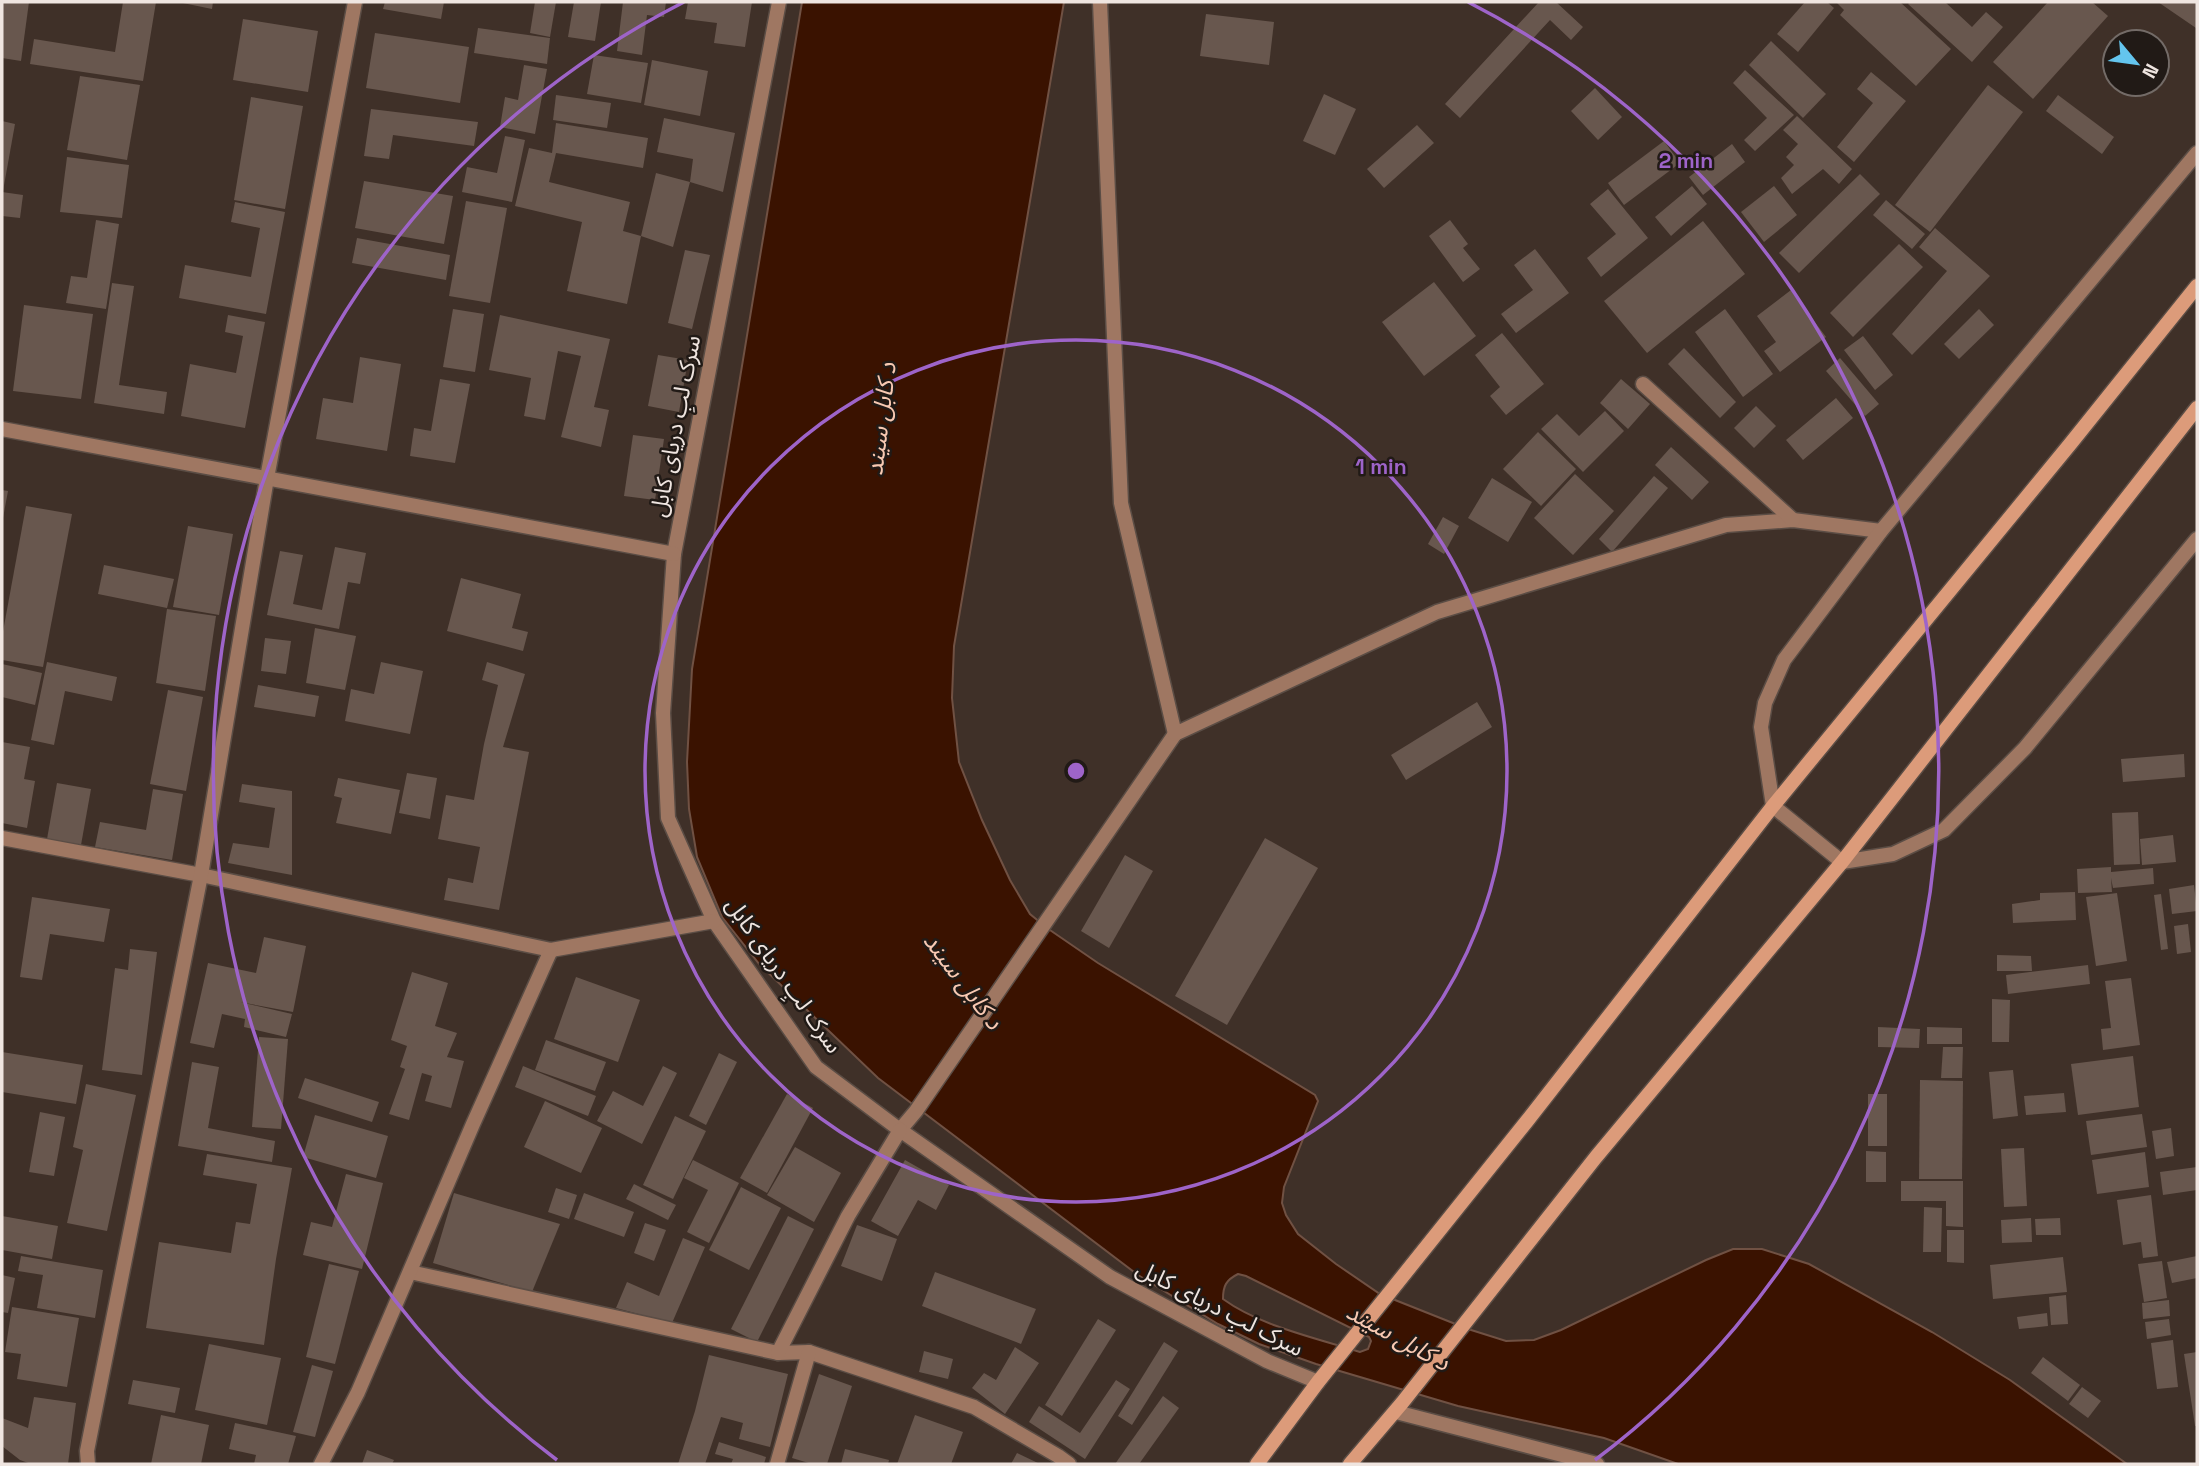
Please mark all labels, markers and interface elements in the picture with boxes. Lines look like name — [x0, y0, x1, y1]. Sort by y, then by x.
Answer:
north arrow — [2101, 28, 2171, 98]
text: N — [2136, 59, 2164, 83]
text: 2 min — [1659, 147, 1713, 174]
street label: سرک لبِ دریای کابل — [643, 333, 709, 520]
water label: د کابل سيند — [858, 360, 903, 477]
text: 1 min — [1355, 453, 1407, 480]
centre of rings — [1064, 759, 1088, 783]
street label: سرک لبِ دریای کابل — [717, 891, 849, 1060]
water label: د کابل سيند — [917, 926, 1010, 1036]
street label: سرک لبِ دریای کابل — [1130, 1253, 1309, 1365]
water label: د کابل سيند — [1341, 1296, 1456, 1378]

